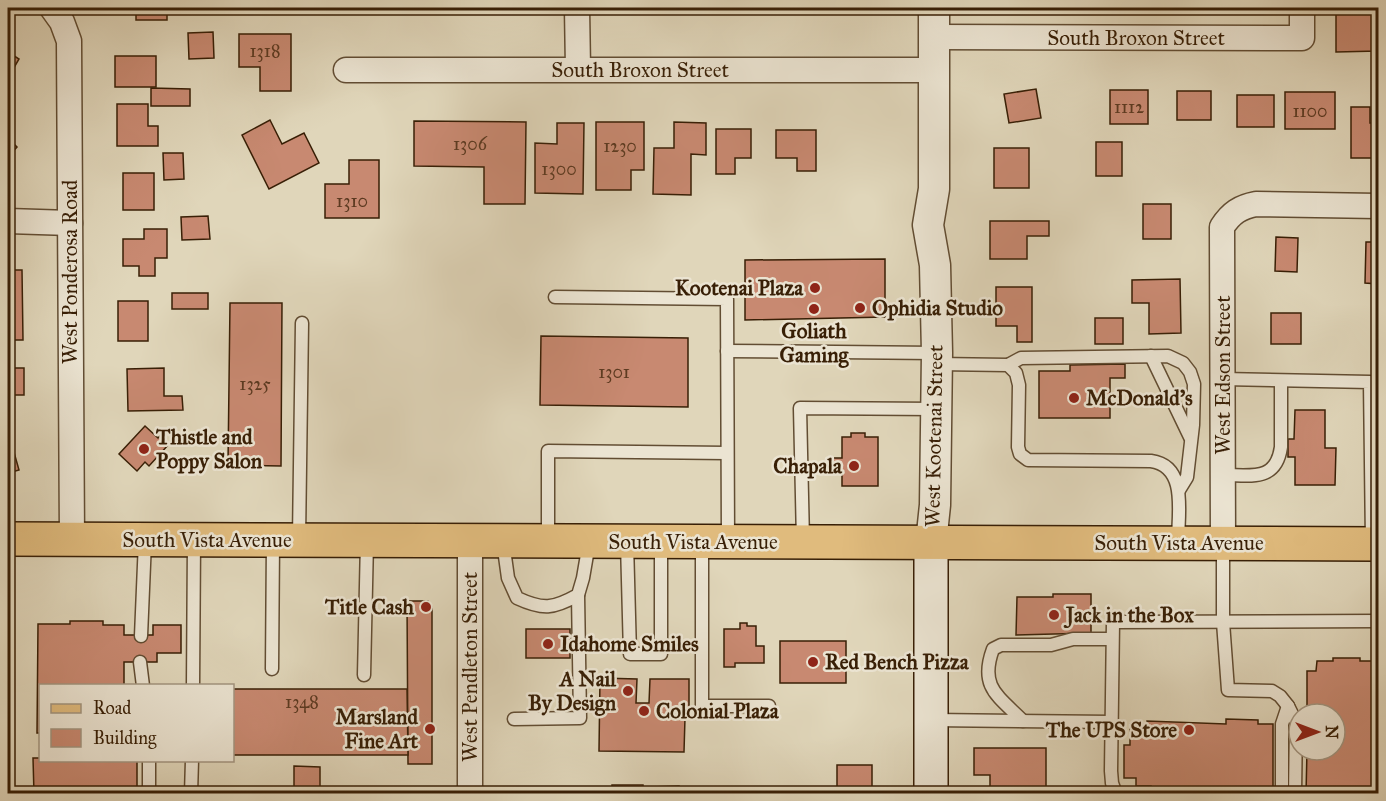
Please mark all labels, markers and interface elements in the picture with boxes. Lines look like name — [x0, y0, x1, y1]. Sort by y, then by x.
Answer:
street label: South Broxon Street — [1047, 25, 1225, 51]
house number: 1318 — [250, 40, 281, 62]
street label: South Broxon Street — [551, 57, 729, 83]
house number: 1112 — [1114, 96, 1144, 118]
house number: 1100 — [1292, 100, 1328, 122]
house number: 1306 — [453, 133, 488, 155]
house number: 1230 — [603, 135, 637, 157]
house number: 1300 — [541, 158, 577, 180]
street label: West Ponderosa Road — [57, 179, 83, 364]
house number: 1310 — [336, 190, 368, 212]
place label: Kootenai Plaza — [675, 275, 804, 301]
marker: Kootenai Plaza — [808, 281, 822, 295]
place label: Ophidia Studio — [872, 295, 1003, 321]
street label: West Edson Street — [1210, 295, 1236, 455]
marker: Ophidia Studio — [853, 301, 867, 315]
marker: Goliath Gaming — [807, 302, 821, 316]
place label: Goliath Gaming — [780, 318, 850, 368]
street label: West Kootenai Street — [919, 344, 949, 527]
house number: 1301 — [598, 361, 630, 383]
house number: 1325 — [239, 373, 271, 395]
place label: McDonald's — [1086, 385, 1193, 411]
marker: McDonald's — [1067, 391, 1081, 405]
place label: Thistle and Poppy Salon — [155, 424, 263, 474]
marker: Thistle and Poppy Salon — [137, 442, 151, 456]
place label: Chapala — [773, 453, 843, 479]
marker: Chapala — [847, 459, 861, 473]
street label: South Vista Avenue — [122, 527, 292, 553]
street label: South Vista Avenue — [608, 529, 778, 555]
street label: South Vista Avenue — [1094, 530, 1264, 556]
street label: West Pendleton Street — [457, 571, 483, 762]
place label: Title Cash — [324, 594, 414, 620]
marker: Title Cash — [419, 600, 433, 614]
place label: Jack in the Box — [1063, 602, 1194, 629]
marker: Jack in the Box — [1047, 608, 1061, 622]
place label: Idahome Smiles — [560, 631, 699, 657]
marker: Idahome Smiles — [541, 637, 555, 651]
place label: Red Bench Pizza — [825, 649, 970, 675]
marker: Red Bench Pizza — [806, 655, 820, 669]
place label: A Nail By Design — [528, 666, 617, 716]
legend — [39, 684, 234, 762]
marker: A Nail By Design — [621, 684, 635, 698]
house number: 1348 — [285, 691, 319, 713]
text: Road — [93, 697, 131, 719]
place label: Colonial Plaza — [656, 698, 780, 724]
north arrow — [1287, 702, 1347, 762]
place label: Marsland Fine Art — [335, 704, 419, 754]
marker: Colonial Plaza — [637, 704, 651, 718]
place label: The UPS Store — [1045, 717, 1177, 743]
marker: Marsland Fine Art — [423, 722, 437, 736]
marker: The UPS Store — [1182, 723, 1196, 737]
text: N — [1322, 725, 1341, 739]
text: Building — [93, 727, 157, 750]

